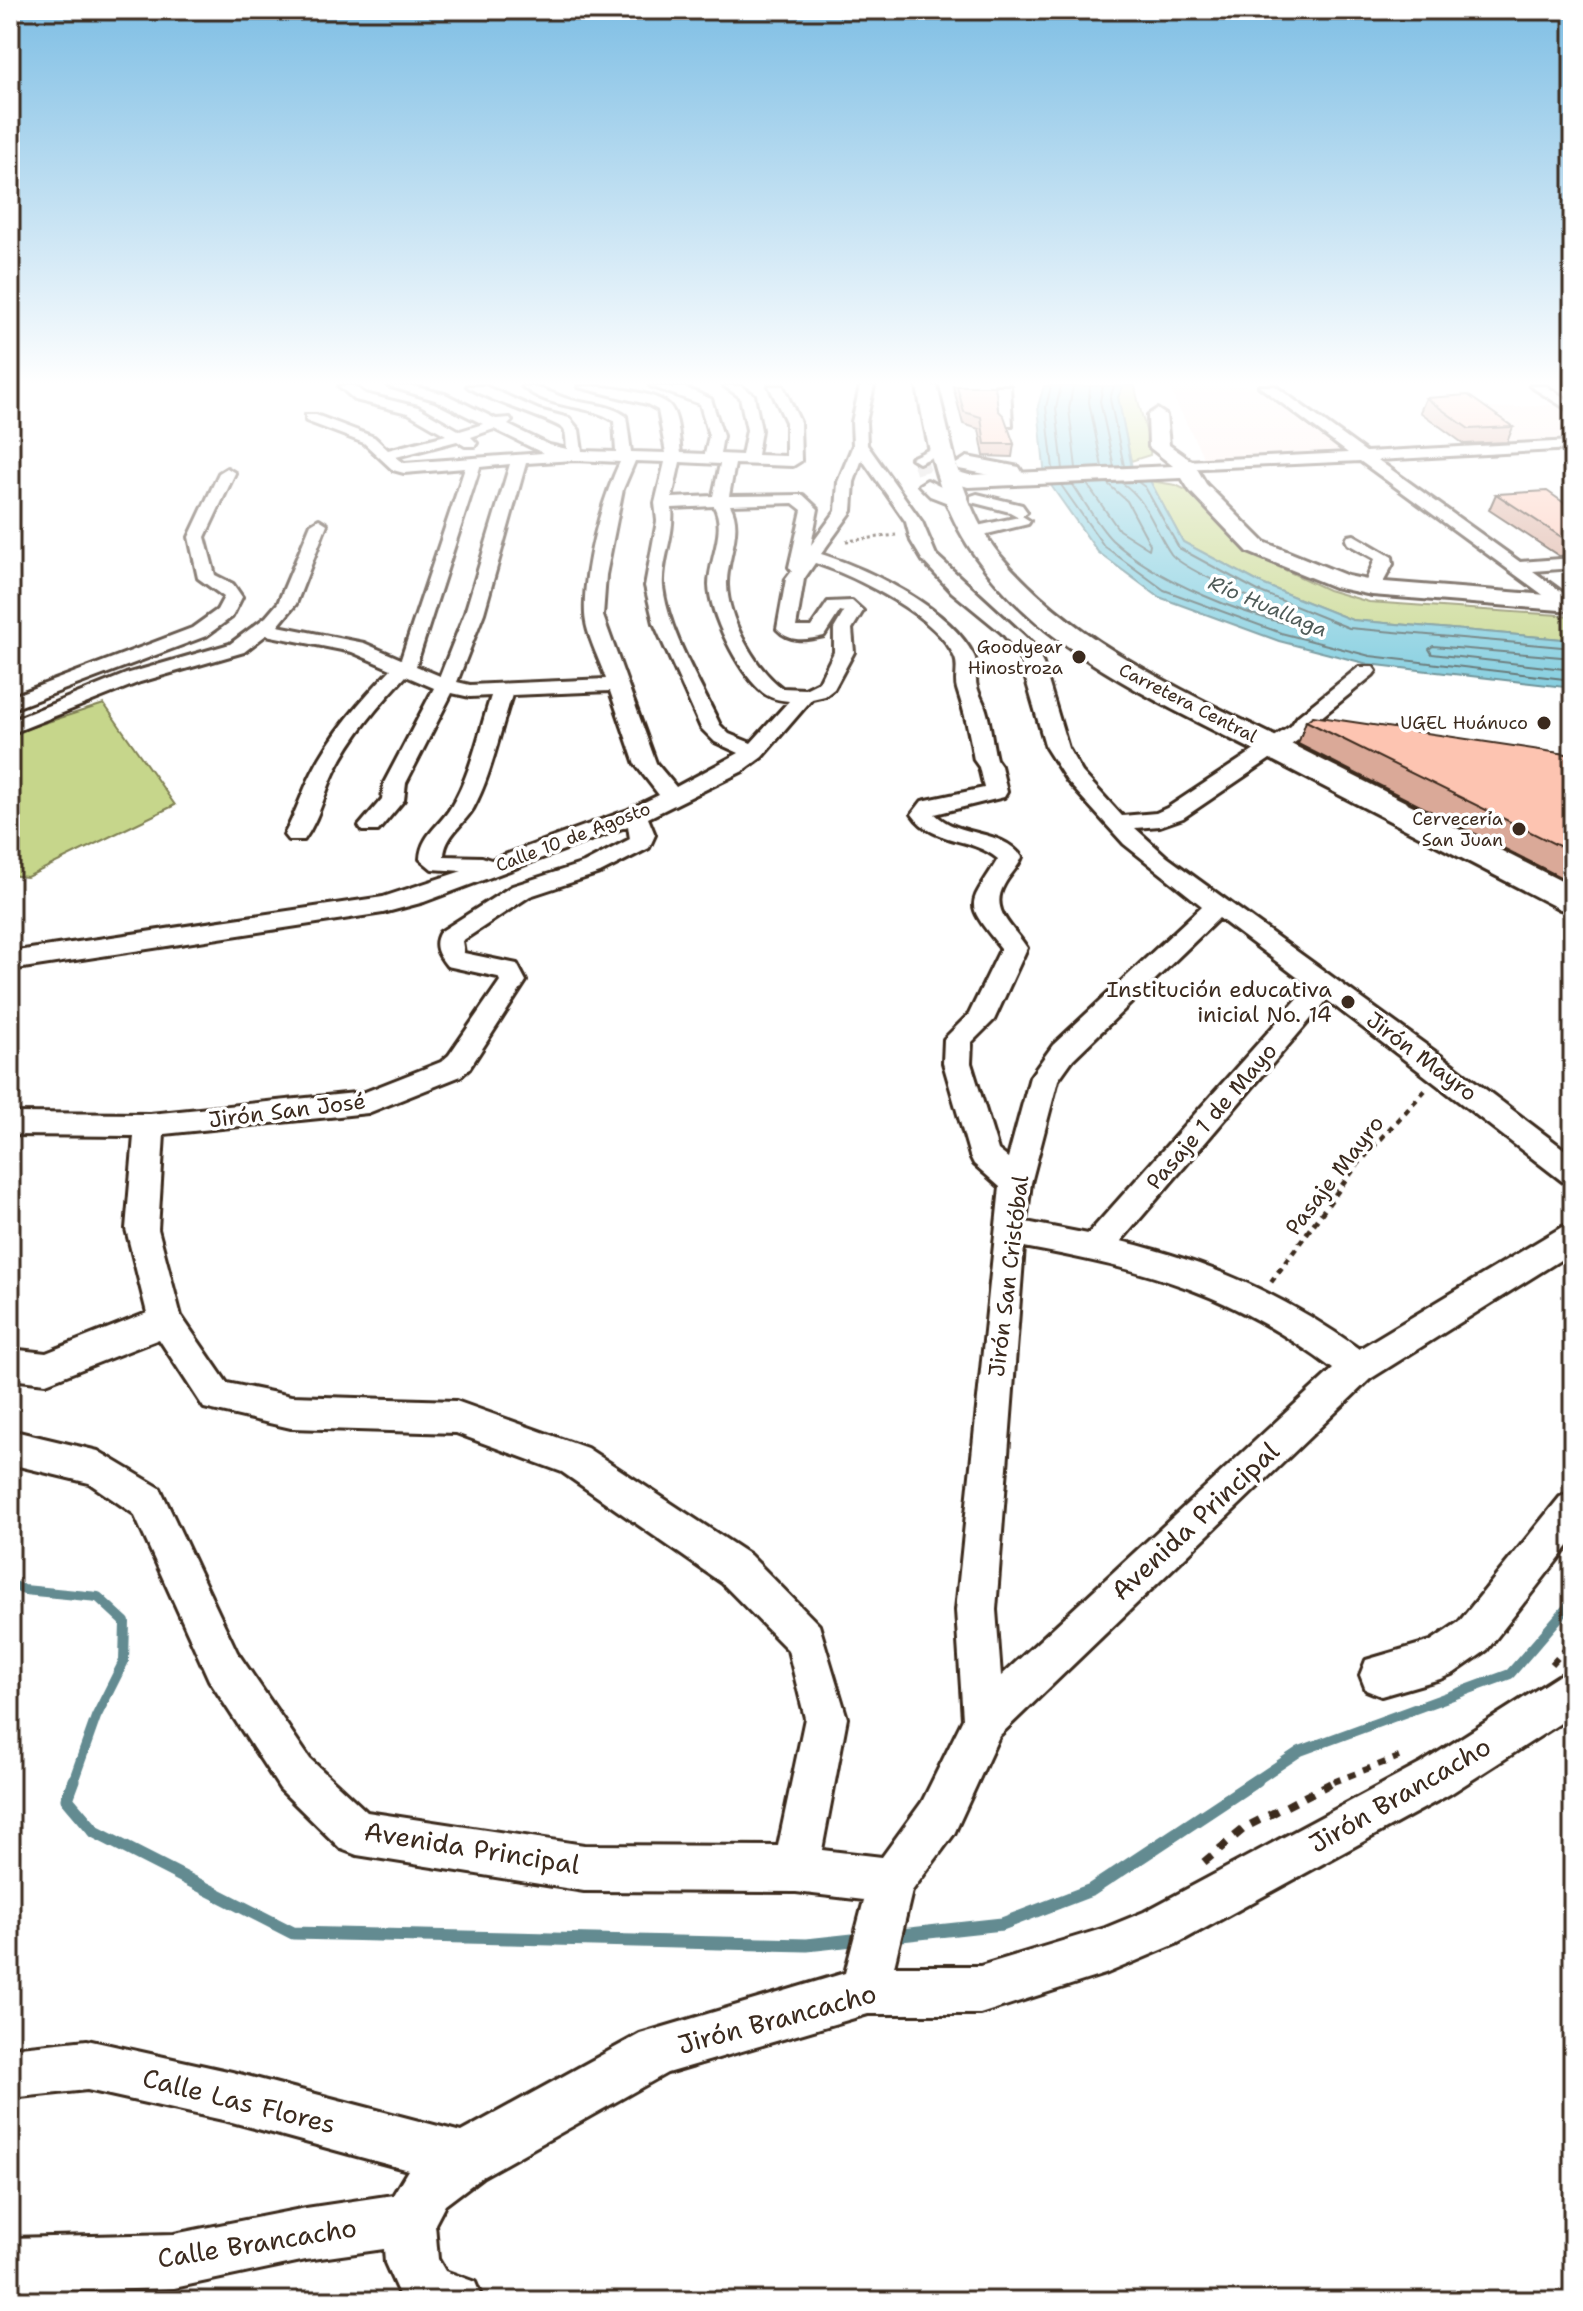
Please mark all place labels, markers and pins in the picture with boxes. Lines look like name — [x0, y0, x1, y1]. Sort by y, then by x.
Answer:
place label: Goodyear Hinostroza — [968, 635, 1063, 680]
marker: Goodyear Hinostroza — [1070, 648, 1088, 666]
place label: UGEL Huánuco — [1400, 711, 1528, 735]
marker: UGEL Huánuco — [1535, 714, 1553, 732]
place label: Cervecería San Juan — [1412, 807, 1503, 852]
marker: Cervecería San Juan — [1510, 820, 1528, 838]
place label: Institución educativa inicial No. 14 — [1106, 975, 1332, 1029]
marker: Institución educativa inicial No. 14 — [1339, 993, 1357, 1011]

